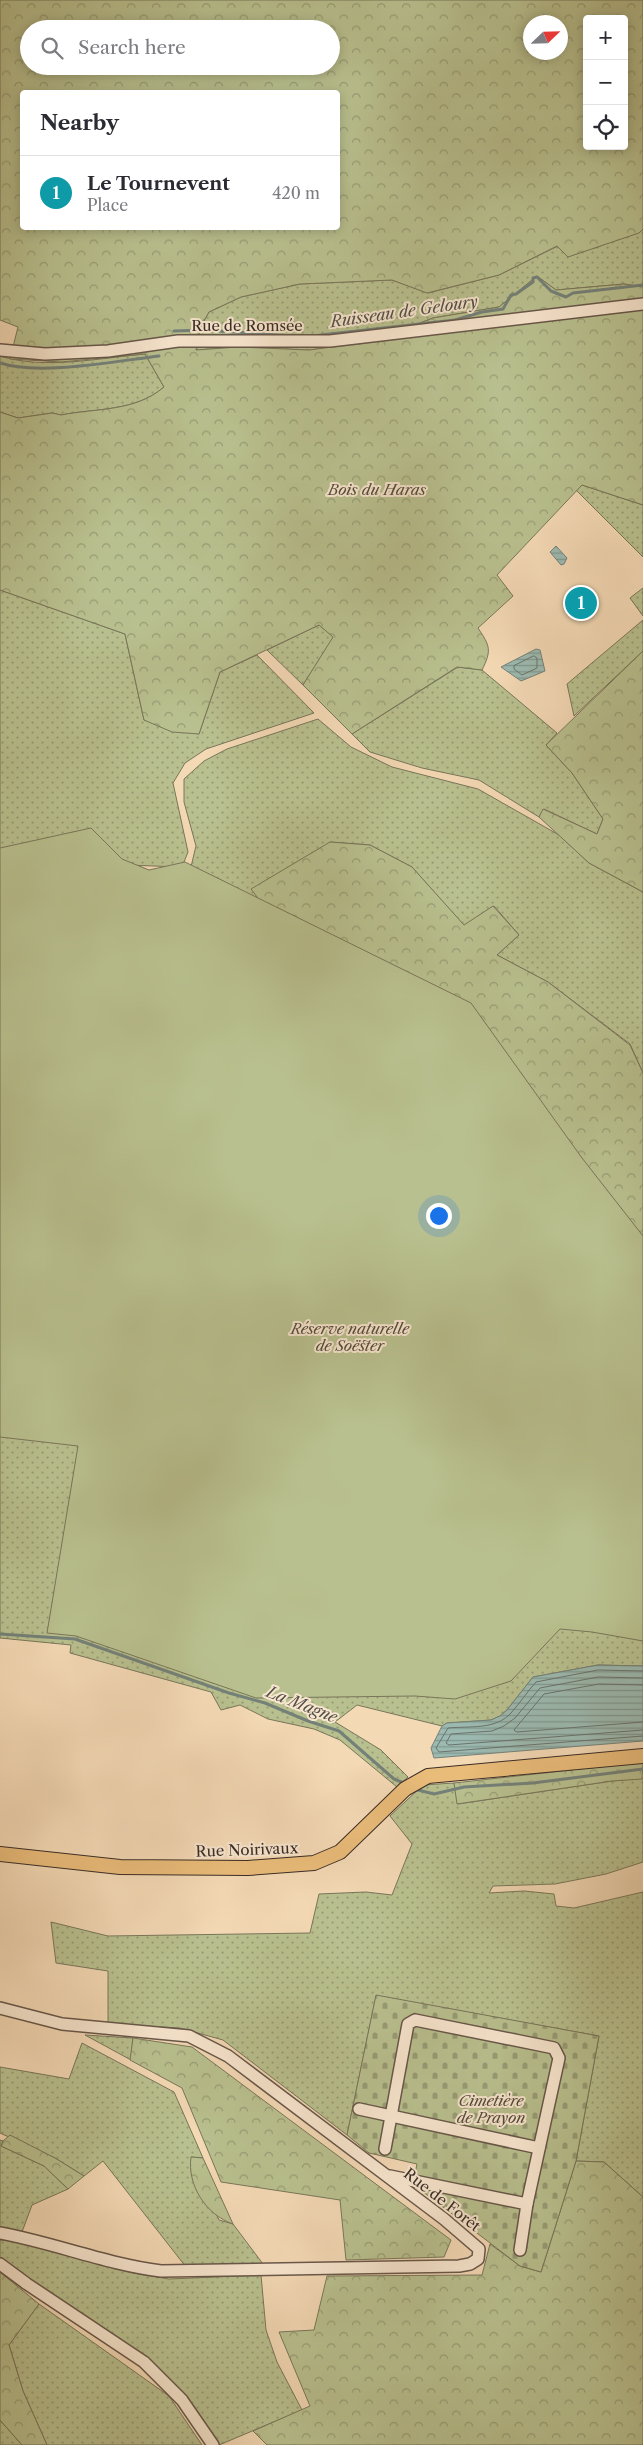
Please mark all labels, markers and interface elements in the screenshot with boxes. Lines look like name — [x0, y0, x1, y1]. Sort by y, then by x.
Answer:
north arrow — [523, 15, 568, 60]
map controls — [583, 15, 628, 150]
button: + — [583, 15, 628, 60]
search box — [20, 20, 340, 75]
icon: search — [38, 34, 66, 62]
text: Search here — [78, 36, 186, 59]
button: − — [583, 60, 628, 105]
button: locate — [583, 105, 628, 150]
text: Nearby — [40, 110, 119, 135]
text: Le Tournevent — [87, 172, 230, 195]
text: 1 — [52, 183, 60, 203]
text: 420 m — [272, 183, 320, 203]
text: Place — [87, 195, 128, 215]
water label: Ruisseau de Geloury — [327, 291, 479, 332]
street label: Rue de Romsée — [191, 316, 303, 335]
park label: Bois du Haras — [327, 480, 426, 499]
pin: 1 — [565, 584, 597, 622]
your location — [426, 1203, 452, 1229]
park label: Réserve naturelle de Soëster — [290, 1319, 410, 1355]
water label: La Magne — [262, 1681, 341, 1727]
street label: Rue Noirivaux — [195, 1838, 299, 1861]
park label: Cimetière de Prayon — [457, 2091, 525, 2127]
street label: Rue de Forêt — [400, 2164, 485, 2236]

